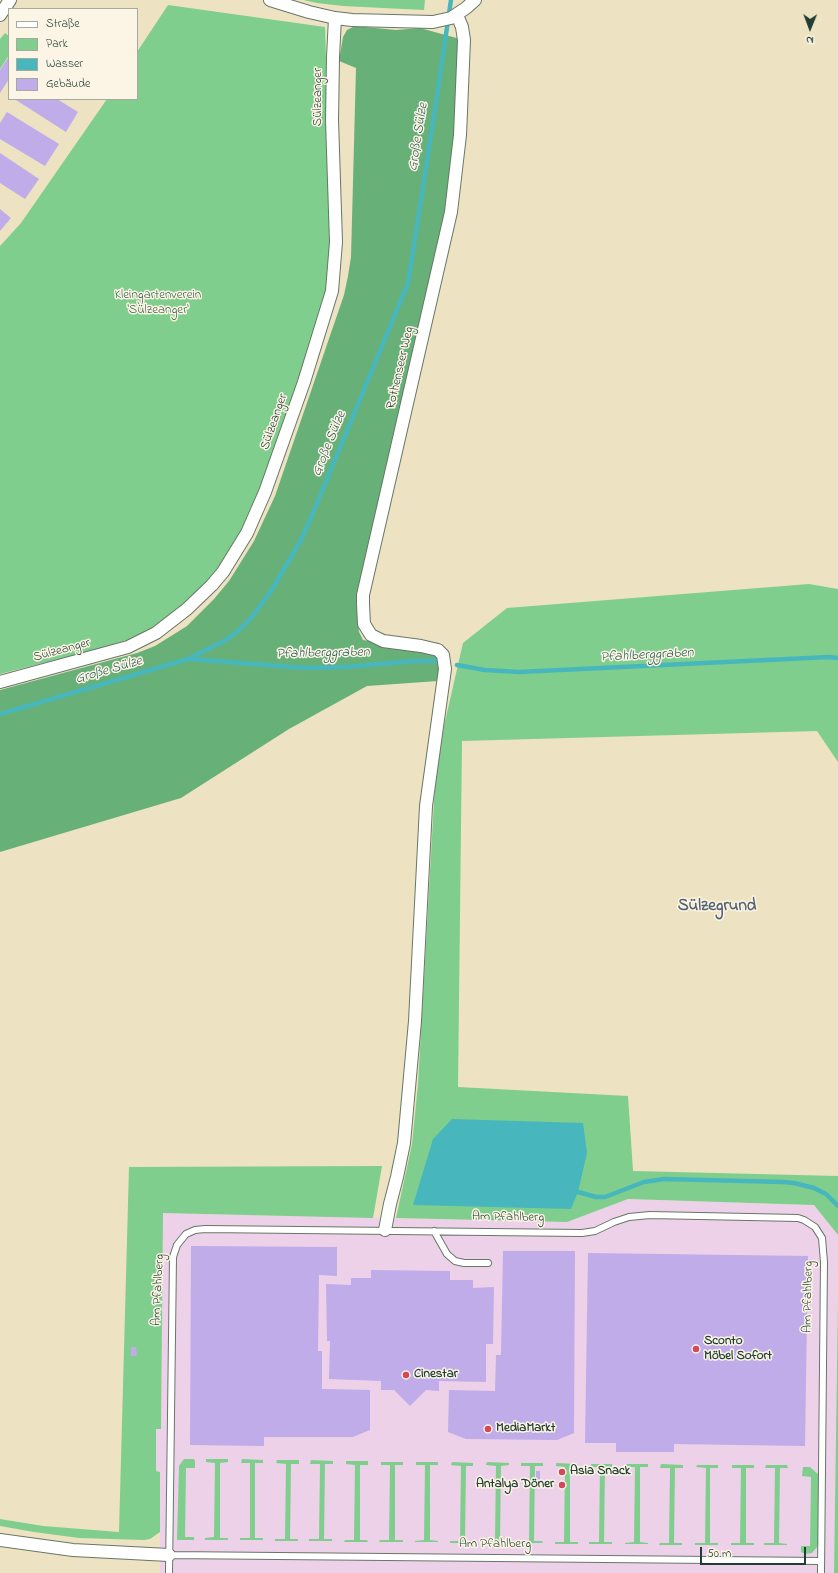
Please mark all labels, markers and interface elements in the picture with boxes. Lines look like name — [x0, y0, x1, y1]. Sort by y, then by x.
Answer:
legend — [8, 8, 138, 100]
north arrow — [790, 8, 830, 48]
text: Straße — [46, 15, 80, 33]
text: N — [806, 32, 814, 48]
text: Park — [46, 35, 68, 53]
text: Wasser — [46, 55, 83, 73]
street label: Sülzeanger — [311, 68, 327, 126]
text: Gebäude — [46, 75, 90, 93]
water label: Große Sülze — [405, 102, 433, 172]
park label: Kleingartenverein 'Sülzeanger' — [115, 288, 201, 319]
street label: Rothenseer Weg — [384, 325, 418, 411]
street label: Sülzeanger — [258, 392, 292, 452]
water label: Große Sülze — [309, 409, 351, 479]
street label: Sülzeanger — [32, 636, 92, 666]
water label: Pfahlberggraben — [276, 645, 370, 663]
water label: Pfahlberggraben — [600, 645, 694, 667]
water label: Große Sülze — [74, 653, 144, 689]
district label: Sülzegrund — [678, 897, 756, 917]
street label: Am Pfahlberg — [472, 1210, 544, 1226]
street label: Am Pfahlberg — [149, 1254, 169, 1326]
street label: Am Pfahlberg — [801, 1261, 817, 1333]
place label: Sconto Möbel Sofort — [704, 1334, 772, 1365]
marker: Sconto Möbel Sofort — [691, 1344, 701, 1354]
place label: Cinestar — [414, 1367, 458, 1383]
marker: Cinestar — [401, 1370, 411, 1380]
place label: MediaMarkt — [496, 1421, 555, 1437]
marker: MediaMarkt — [483, 1424, 493, 1434]
place label: Asia Snack — [570, 1464, 630, 1480]
marker: Asia Snack — [557, 1467, 567, 1477]
place label: Antalya Döner — [476, 1477, 554, 1493]
marker: Antalya Döner — [557, 1480, 567, 1490]
street label: Am Pfahlberg — [459, 1537, 531, 1553]
scale bar — [702, 1539, 808, 1565]
text: 50 m — [707, 1545, 731, 1563]

